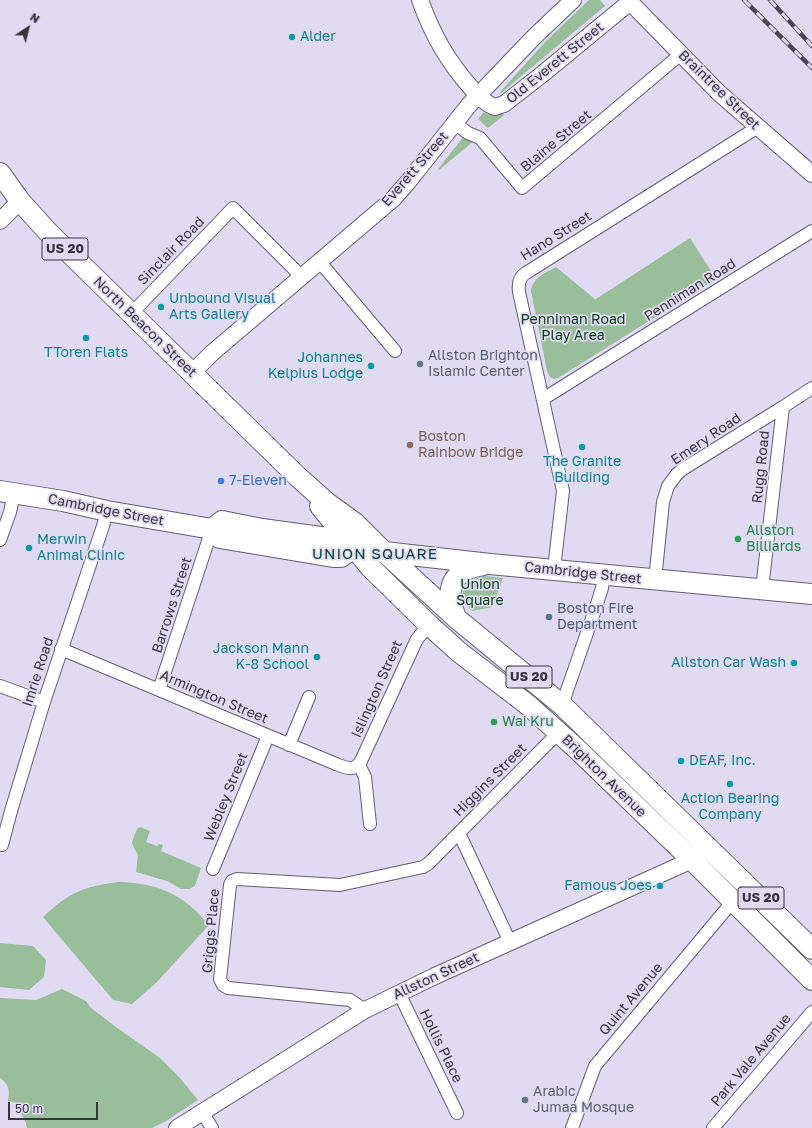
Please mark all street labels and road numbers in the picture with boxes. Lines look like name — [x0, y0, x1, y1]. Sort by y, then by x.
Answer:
street label: Old Everett Street — [503, 19, 607, 107]
street label: Braintree Street — [675, 47, 763, 133]
street label: Blaine Street — [517, 107, 595, 175]
street label: Everett Street — [378, 128, 452, 210]
street label: Hano Street — [517, 208, 595, 264]
street label: Sinclair Road — [134, 213, 208, 289]
road number: US 20 — [42, 238, 88, 260]
street label: Penniman Road — [641, 255, 739, 325]
street label: North Beacon Street — [90, 273, 200, 381]
street label: Emery Road — [668, 410, 744, 468]
street label: Rugg Road — [749, 430, 773, 504]
street label: Cambridge Street — [47, 491, 165, 529]
street label: Barrows Street — [149, 555, 195, 655]
street label: Cambridge Street — [523, 558, 643, 588]
street label: Imrie Road — [19, 635, 57, 709]
street label: Islington Street — [348, 638, 406, 740]
road number: US 20 — [506, 666, 552, 688]
street label: Armington Street — [157, 667, 271, 727]
street label: Brighton Avenue — [558, 731, 650, 821]
street label: Higgins Street — [450, 740, 530, 820]
street label: Webley Street — [200, 750, 252, 844]
road number: US 20 — [738, 887, 784, 909]
street label: Griggs Place — [199, 888, 223, 974]
street label: Allston Street — [390, 949, 482, 1003]
street label: Quint Avenue — [596, 959, 666, 1039]
street label: Hollis Place — [416, 1006, 466, 1086]
street label: Park Vale Avenue — [707, 1010, 795, 1110]

